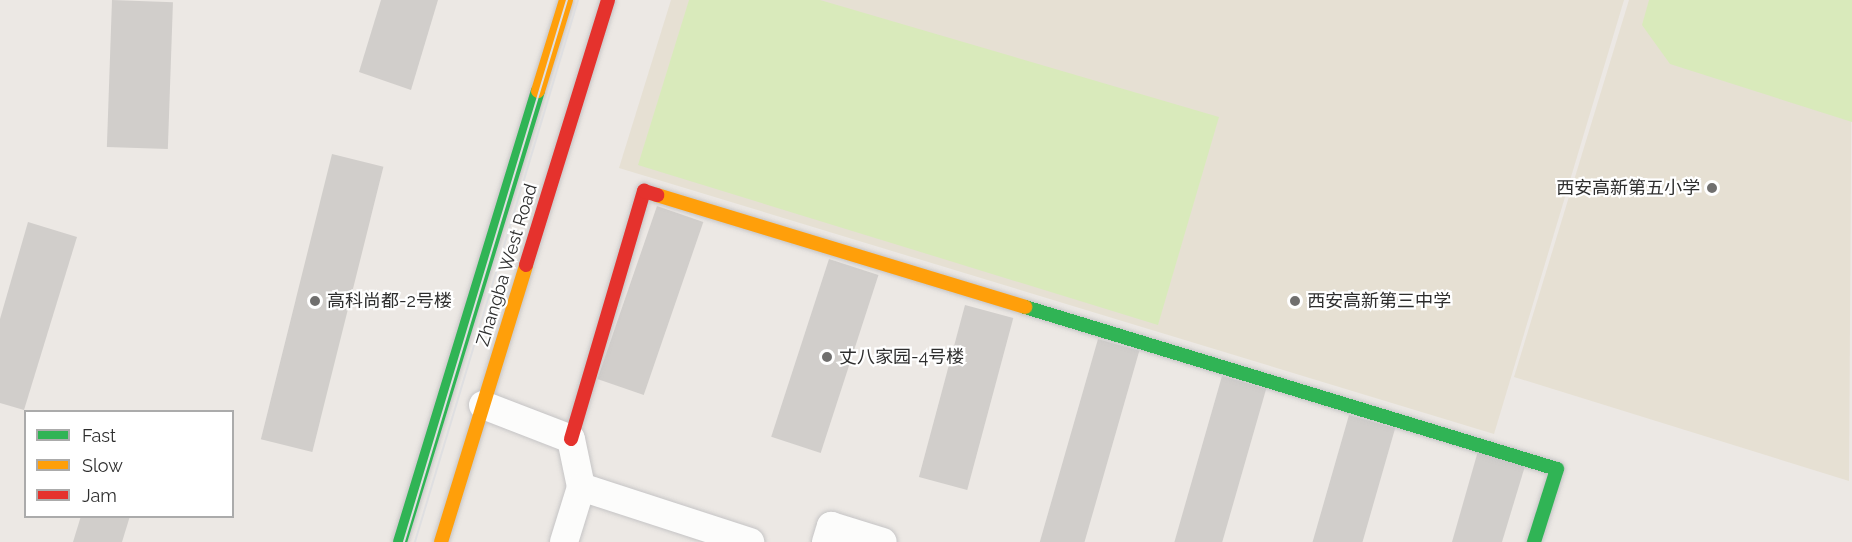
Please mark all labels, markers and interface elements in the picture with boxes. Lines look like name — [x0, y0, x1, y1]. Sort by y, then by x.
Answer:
place label: 西安高新第五小学 — [1556, 177, 1700, 199]
street label: Zhangba West Road — [472, 181, 542, 349]
marker: 西安高新第五小学 — [1705, 181, 1719, 195]
place label: 高科尚都-2号楼 — [327, 290, 452, 312]
place label: 西安高新第三中学 — [1307, 290, 1451, 312]
marker: 高科尚都-2号楼 — [308, 294, 322, 308]
marker: 西安高新第三中学 — [1288, 294, 1302, 308]
place label: 丈八家园-4号楼 — [839, 346, 964, 368]
marker: 丈八家园-4号楼 — [820, 350, 834, 364]
legend — [24, 410, 234, 518]
text: Fast — [82, 425, 116, 446]
text: Slow — [82, 455, 123, 476]
text: Jam — [82, 485, 117, 506]

